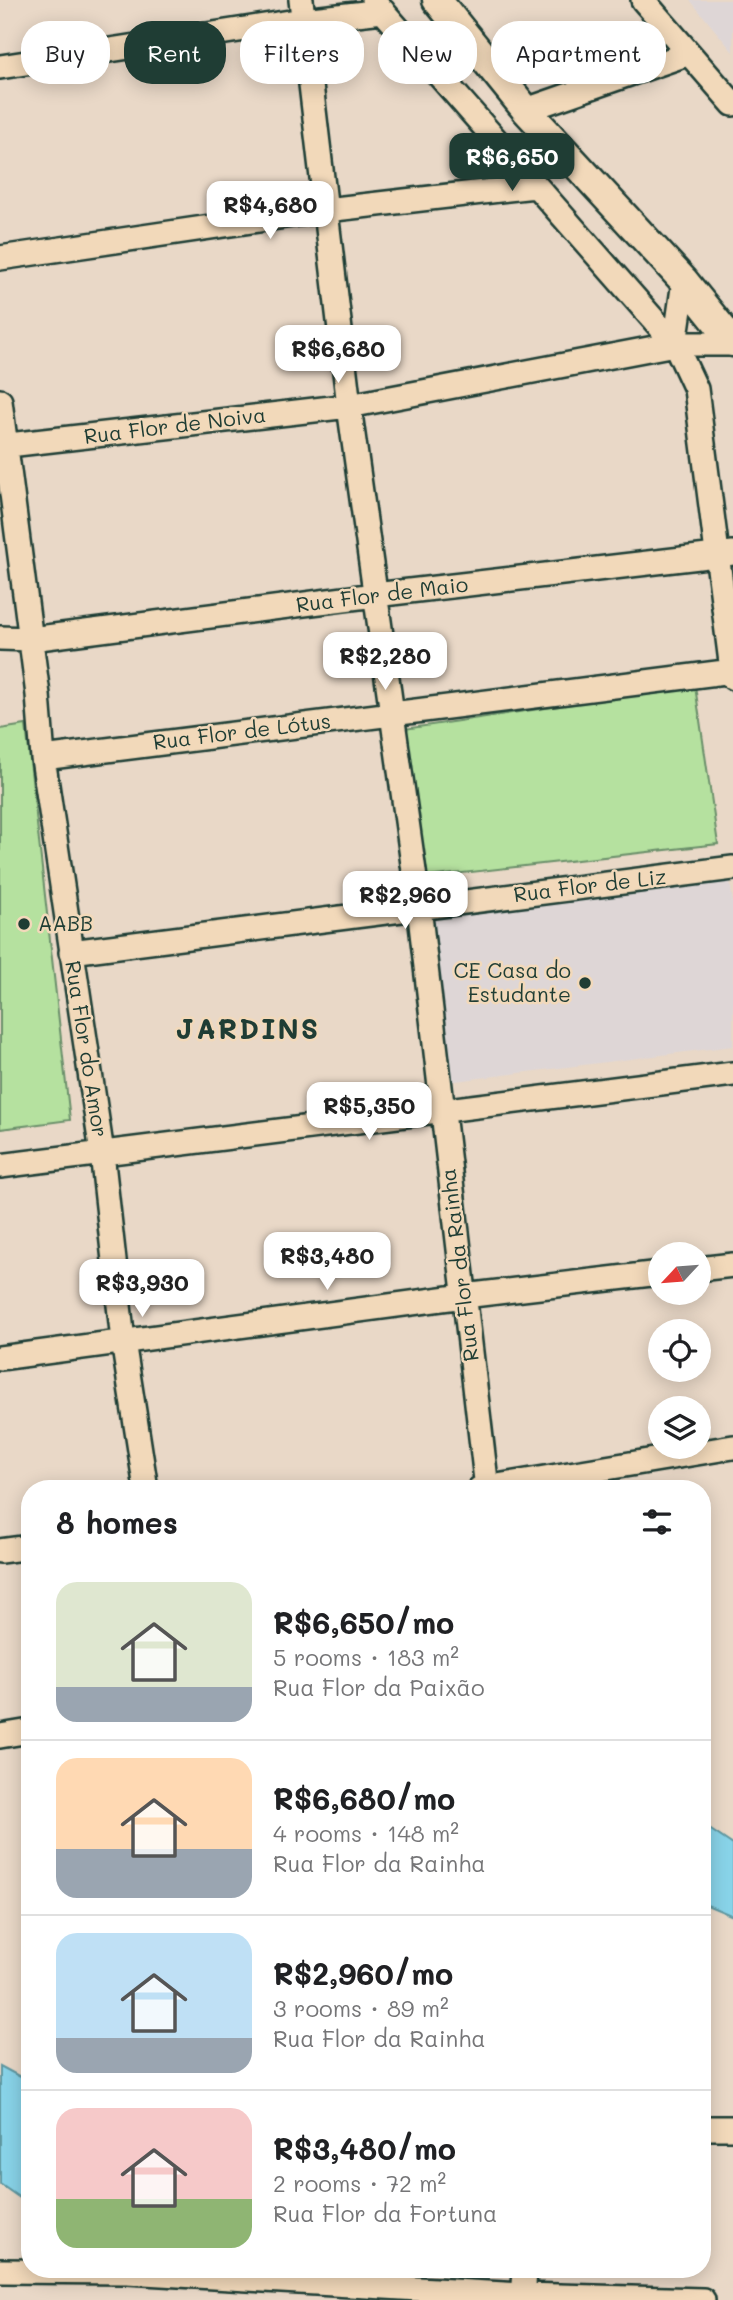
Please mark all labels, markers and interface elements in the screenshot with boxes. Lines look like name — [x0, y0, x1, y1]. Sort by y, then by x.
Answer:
chip: Buy — [21, 21, 110, 84]
chip: Rent — [124, 21, 226, 84]
chip: Filters — [240, 21, 364, 84]
chip: New — [378, 21, 477, 84]
chip: Apartment — [491, 21, 666, 84]
pin: R$6,650 — [447, 134, 577, 193]
text: R$6,650 — [465, 141, 559, 171]
pin: R$4,680 — [205, 182, 335, 241]
text: R$4,680 — [223, 189, 317, 219]
pin: R$6,680 — [273, 326, 403, 385]
text: R$6,680 — [291, 333, 385, 363]
street label: Rua Flor de Noiva — [82, 400, 267, 449]
street label: Rua Flor de Maio — [294, 570, 469, 617]
pin: R$2,280 — [320, 632, 450, 692]
text: R$2,280 — [339, 640, 431, 670]
street label: Rua Flor de Lótus — [151, 706, 332, 755]
street label: Rua Flor de Liz — [512, 862, 668, 907]
pin: R$2,960 — [340, 872, 470, 931]
text: R$2,960 — [359, 879, 451, 909]
place label: AABB — [38, 909, 93, 936]
marker: AABB — [16, 916, 32, 932]
place label: CE Casa do Estudante — [453, 956, 571, 1007]
street label: Rua Flor do Amor — [60, 959, 115, 1139]
marker: CE Casa do Estudante — [577, 975, 593, 991]
district label: JARDINS — [176, 1010, 320, 1046]
pin: R$5,350 — [304, 1082, 434, 1142]
text: R$5,350 — [323, 1090, 415, 1120]
street label: Rua Flor da Rainha — [433, 1167, 484, 1363]
pin: R$3,480 — [262, 1232, 392, 1292]
text: R$3,480 — [280, 1240, 374, 1270]
north arrow — [648, 1242, 710, 1306]
map controls — [648, 1242, 711, 1459]
pin: R$3,930 — [77, 1260, 207, 1319]
text: R$3,930 — [95, 1267, 189, 1297]
button: locate — [648, 1319, 711, 1382]
button: layers — [648, 1396, 711, 1459]
text: 8 homes — [56, 1502, 178, 1542]
icon: filters — [638, 1503, 676, 1541]
text: R$6,650/mo — [273, 1602, 454, 1642]
icon: home — [112, 1610, 196, 1694]
text: 5 rooms · 183 m² — [273, 1642, 459, 1672]
text: Rua Flor da Paixão — [273, 1672, 485, 1702]
text: R$6,680/mo — [273, 1778, 455, 1818]
icon: home — [112, 1786, 196, 1870]
text: 4 rooms · 148 m² — [273, 1818, 459, 1848]
text: Rua Flor da Rainha — [273, 1848, 486, 1878]
text: R$2,960/mo — [273, 1953, 453, 1993]
icon: home — [112, 1961, 196, 2045]
text: 3 rooms · 89 m² — [273, 1993, 449, 2023]
text: Rua Flor da Rainha — [273, 2023, 486, 2053]
text: R$3,480/mo — [273, 2128, 456, 2168]
icon: home — [112, 2136, 196, 2220]
text: 2 rooms · 72 m² — [273, 2168, 446, 2198]
text: Rua Flor da Fortuna — [273, 2198, 497, 2228]

